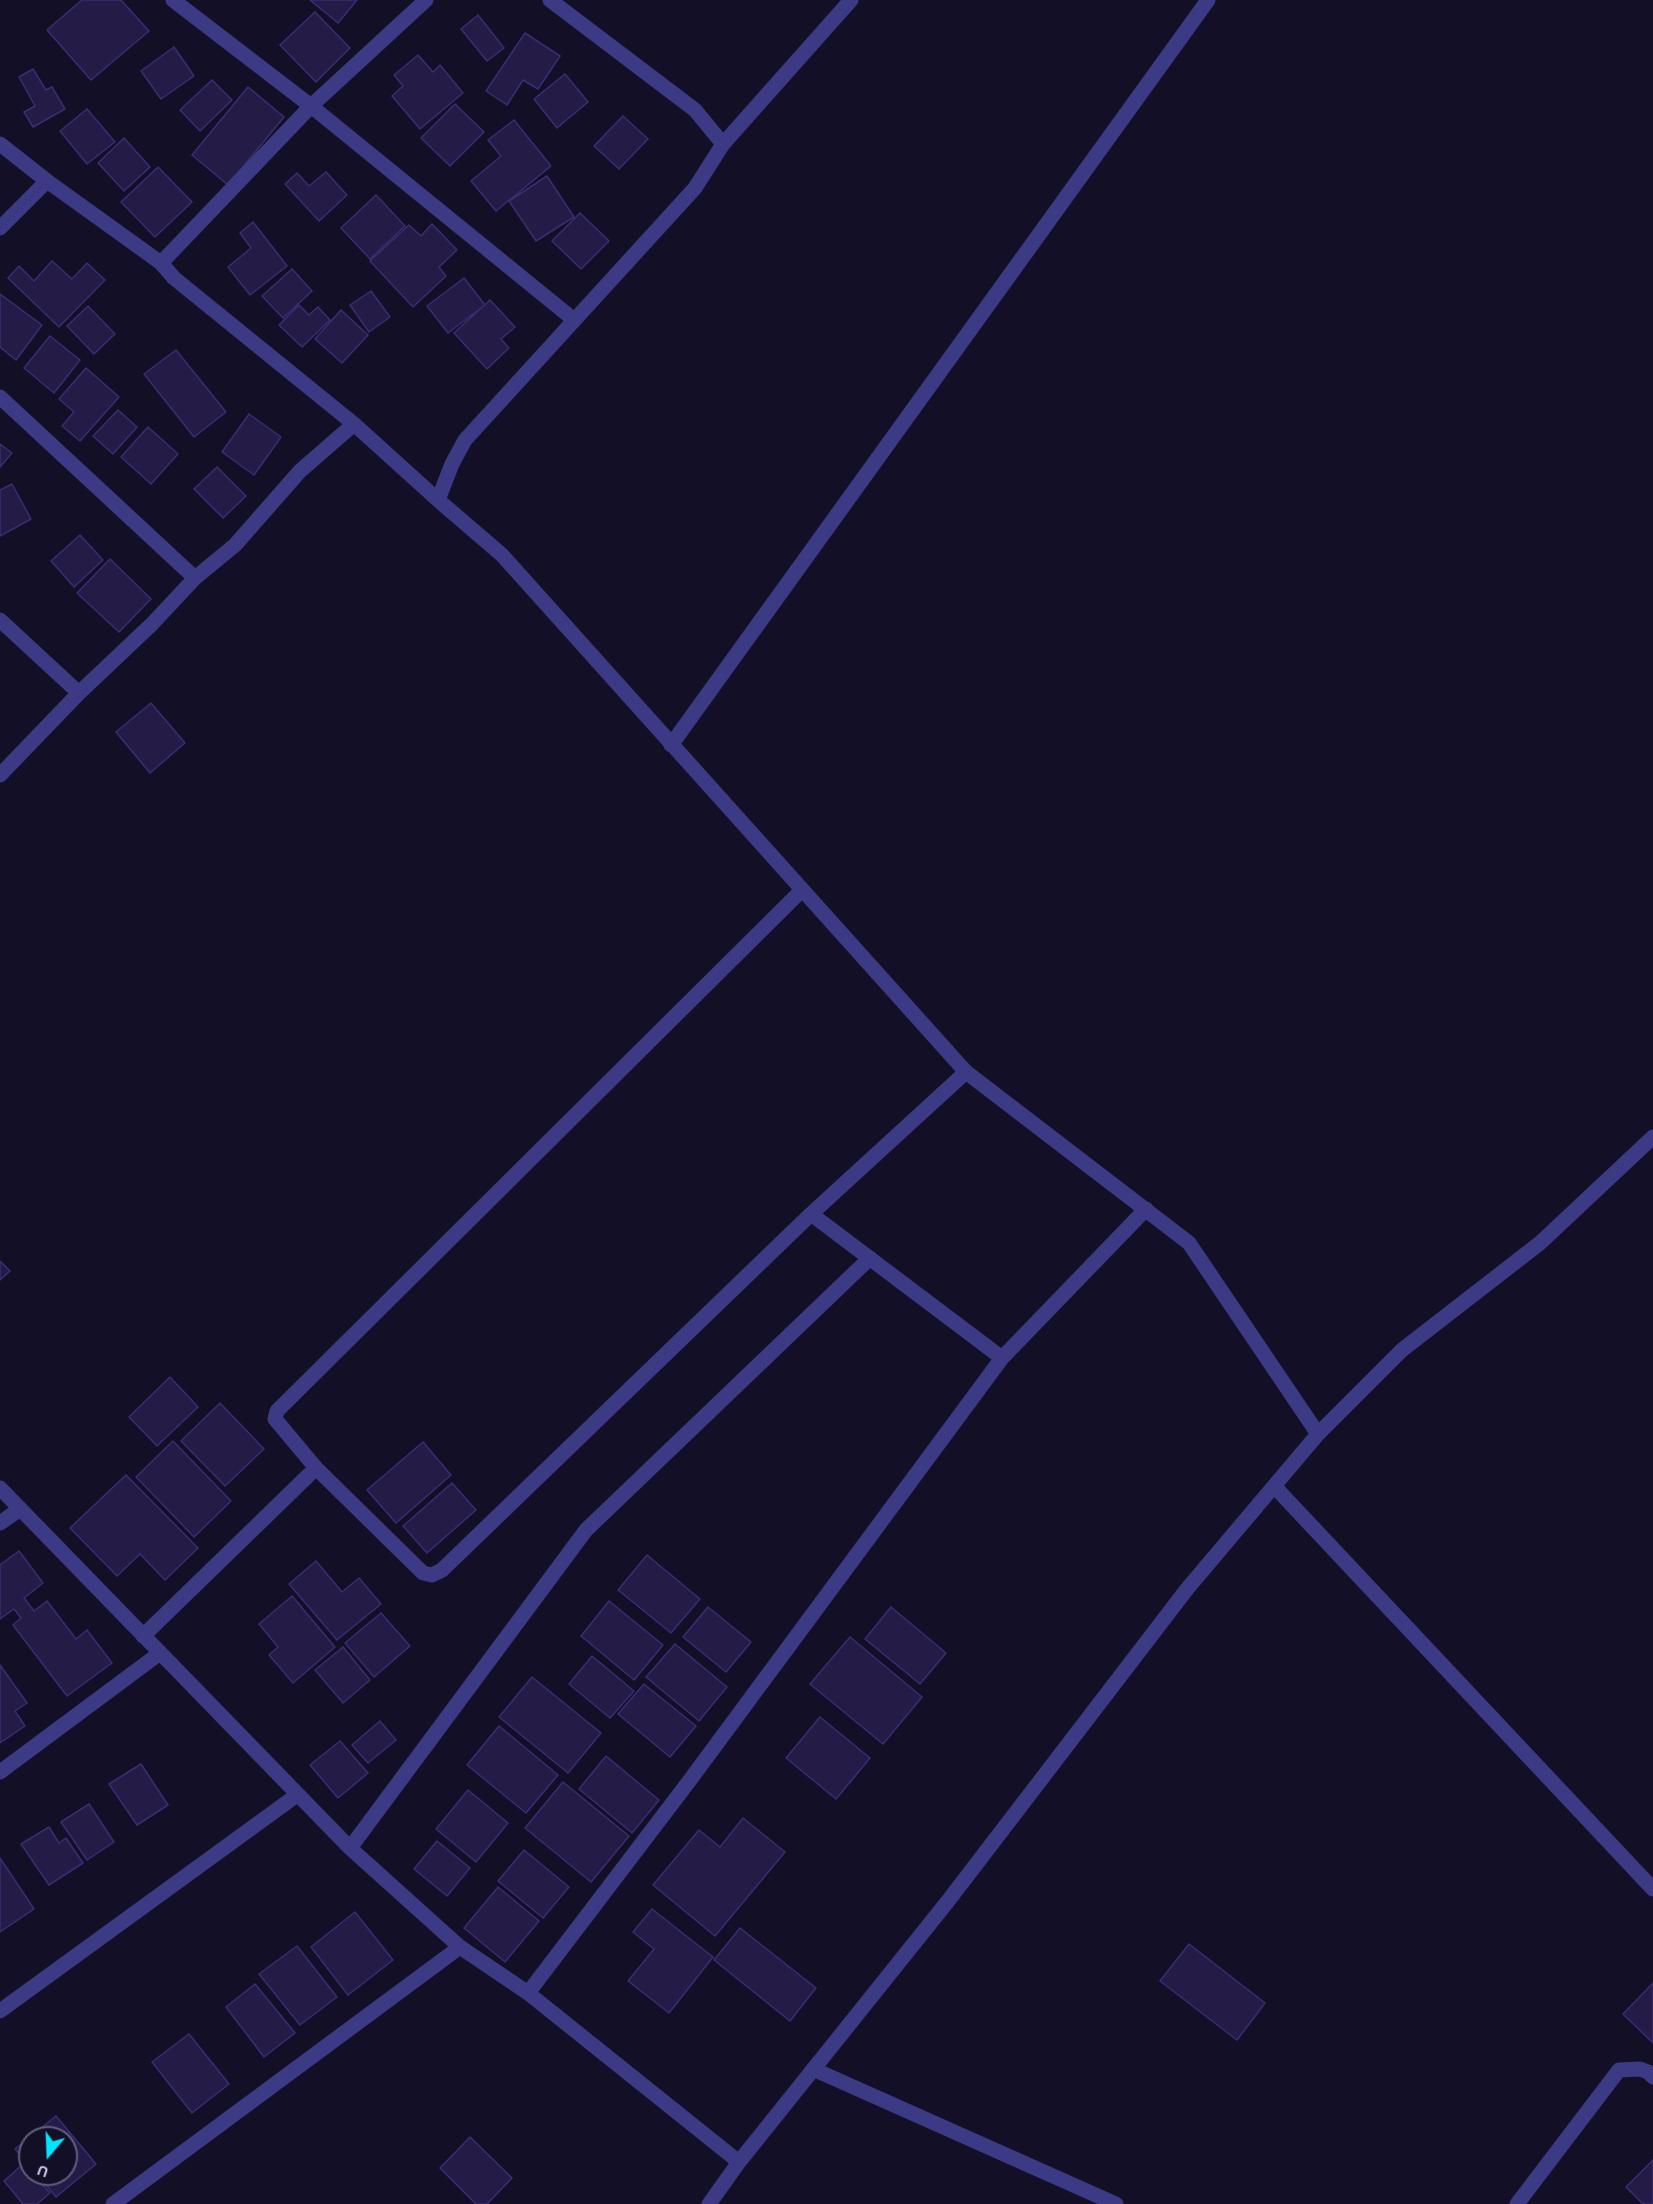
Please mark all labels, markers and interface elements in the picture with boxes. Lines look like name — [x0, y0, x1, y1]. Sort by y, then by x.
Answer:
north arrow — [18, 2126, 78, 2186]
text: U — [34, 2161, 51, 2182]

